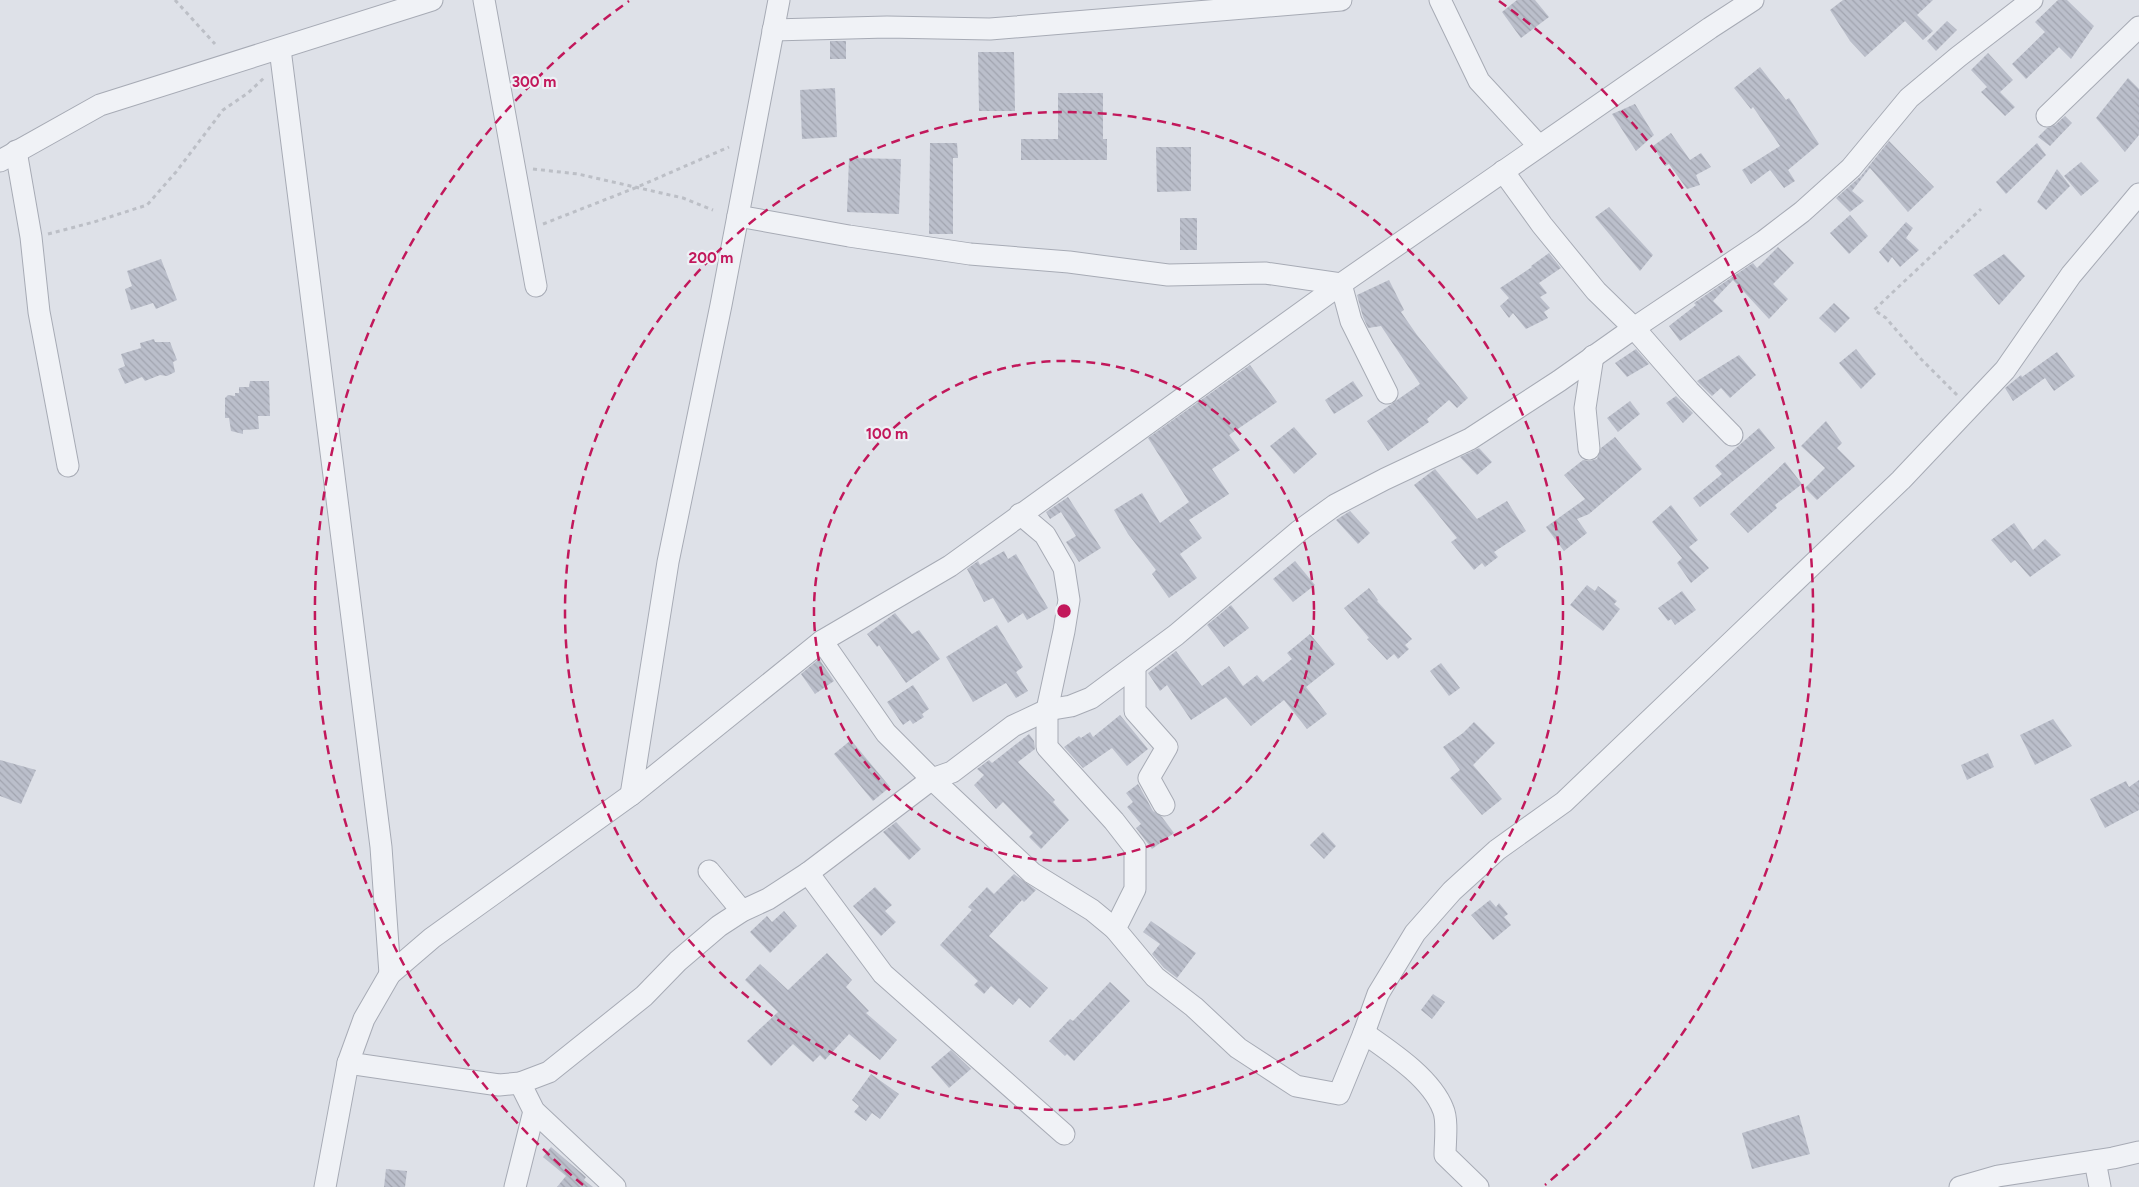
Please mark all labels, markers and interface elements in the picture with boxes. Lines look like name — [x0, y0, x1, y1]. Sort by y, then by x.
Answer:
text: 300 m — [512, 73, 556, 91]
text: 200 m — [689, 249, 733, 267]
text: 100 m — [866, 425, 908, 443]
centre of rings — [1055, 602, 1073, 620]

